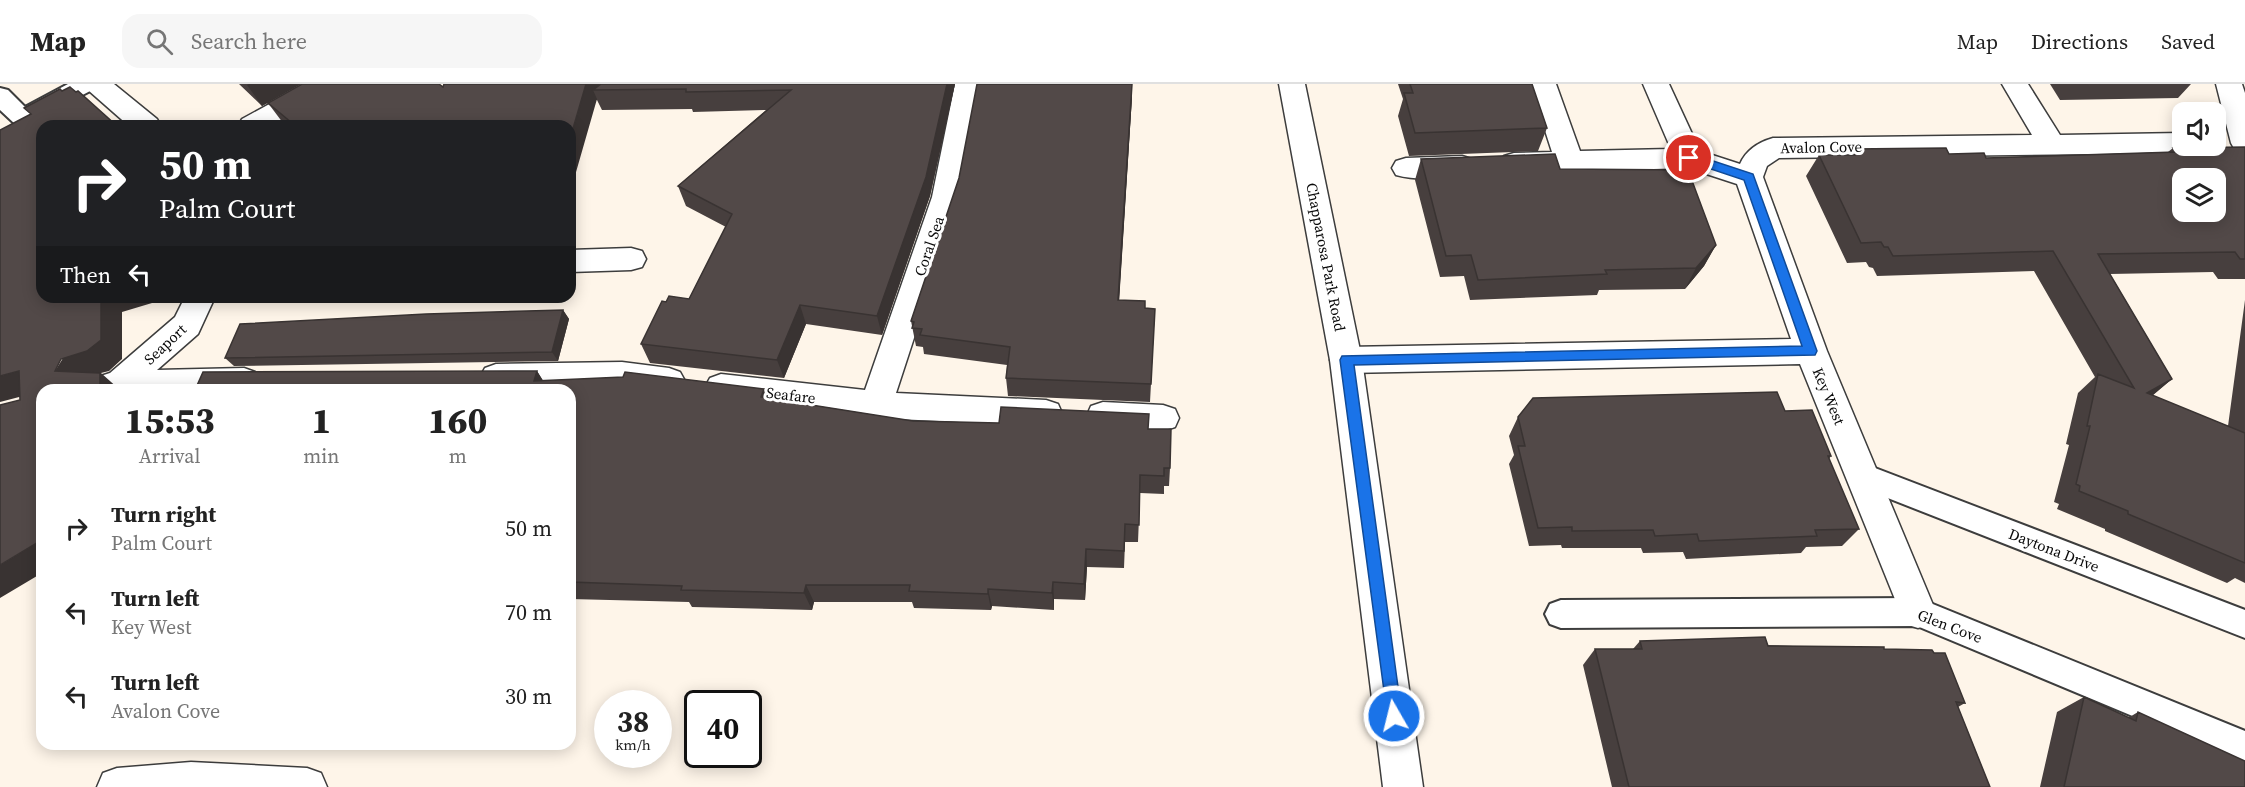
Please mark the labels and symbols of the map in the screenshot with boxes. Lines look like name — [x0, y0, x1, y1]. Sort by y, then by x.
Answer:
pin — [1663, 132, 1714, 183]
street label: Avalon Cove — [1780, 136, 1862, 158]
street label: Chapparosa Park Road — [1301, 181, 1351, 334]
street label: Coral Sea — [909, 213, 949, 279]
street label: Seaport — [139, 319, 191, 369]
street label: Key West — [1808, 364, 1850, 428]
street label: Seafare — [765, 382, 817, 408]
street label: Daytona Drive — [2006, 523, 2103, 577]
street label: Glen Cove — [1915, 604, 1986, 648]
position arrow — [1362, 684, 1426, 748]
speed limit sign: 40 — [684, 690, 762, 768]

